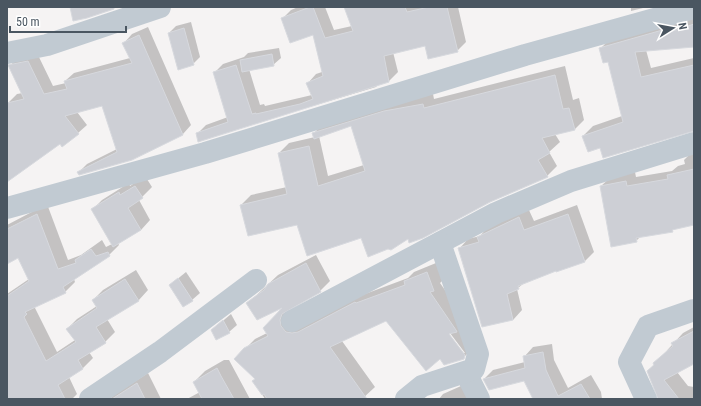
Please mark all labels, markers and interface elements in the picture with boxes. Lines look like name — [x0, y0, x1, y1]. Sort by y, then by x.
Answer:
scale bar — [10, 8, 126, 34]
north arrow — [653, 8, 693, 48]
text: 50 m — [16, 15, 40, 29]
text: N — [675, 22, 689, 31]

